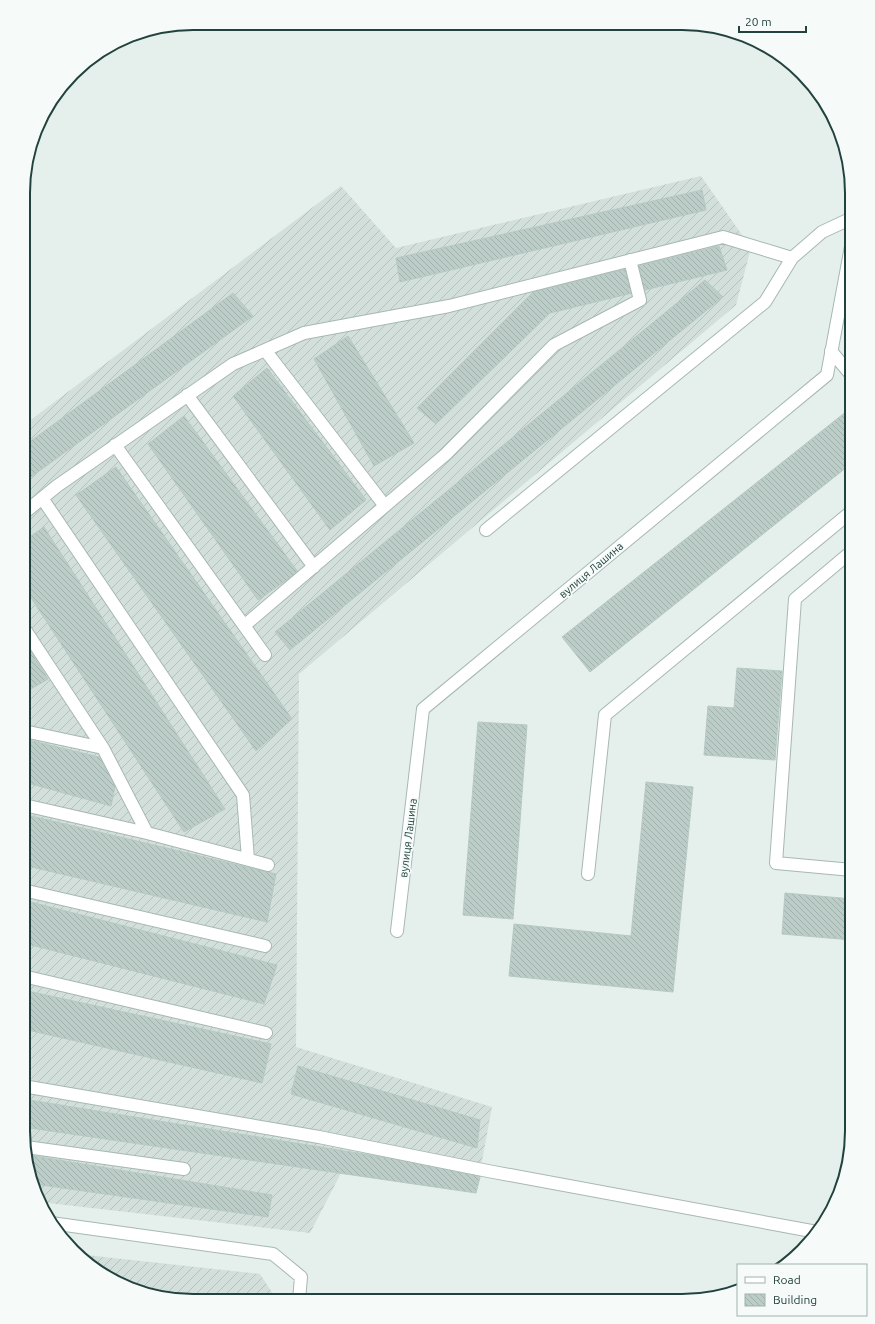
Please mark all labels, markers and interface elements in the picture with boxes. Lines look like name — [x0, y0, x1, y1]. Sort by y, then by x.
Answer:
scale bar — [739, 8, 806, 34]
text: 20 m — [745, 15, 772, 28]
street label: вулиця Лашина — [557, 540, 625, 600]
street label: вулиця Лашина — [397, 798, 419, 878]
legend — [737, 1264, 867, 1316]
text: Road — [773, 1273, 801, 1286]
text: Building — [773, 1293, 817, 1306]

